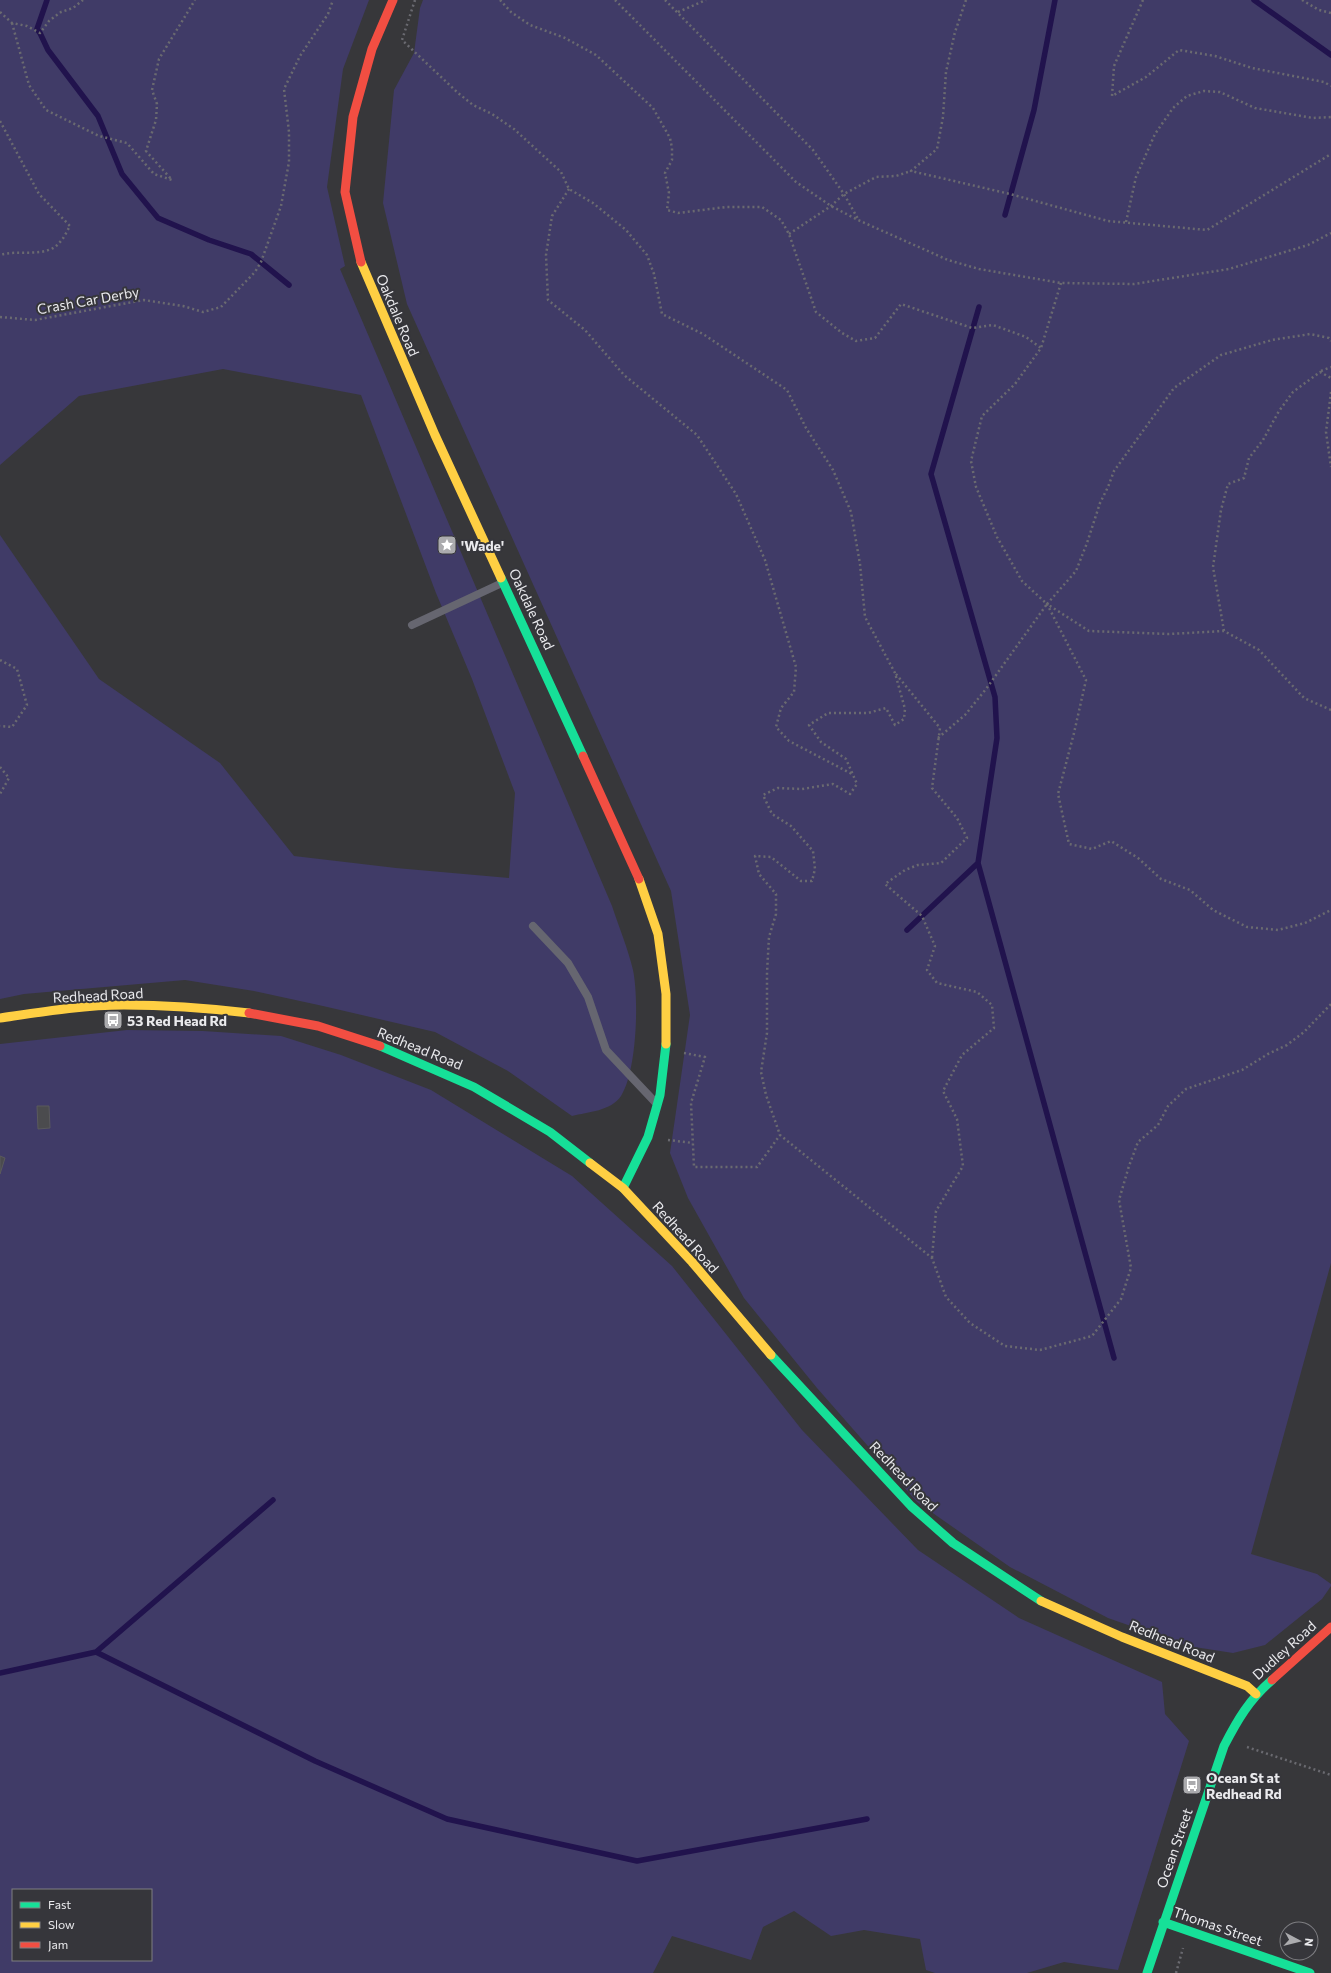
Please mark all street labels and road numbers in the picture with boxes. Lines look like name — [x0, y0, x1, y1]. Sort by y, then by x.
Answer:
street label: Oakdale Road — [373, 271, 423, 359]
street label: Crash Car Derby — [36, 283, 140, 317]
street label: Oakdale Road — [506, 566, 558, 652]
street label: Redhead Road — [52, 984, 144, 1006]
street label: Redhead Road — [375, 1023, 465, 1073]
street label: Redhead Road — [649, 1198, 723, 1276]
street label: Redhead Road — [866, 1438, 942, 1514]
street label: Redhead Road — [1127, 1616, 1217, 1666]
street label: Dudley Road — [1249, 1617, 1319, 1683]
street label: Ocean Street — [1152, 1806, 1196, 1890]
street label: Thomas Street — [1171, 1903, 1265, 1949]

